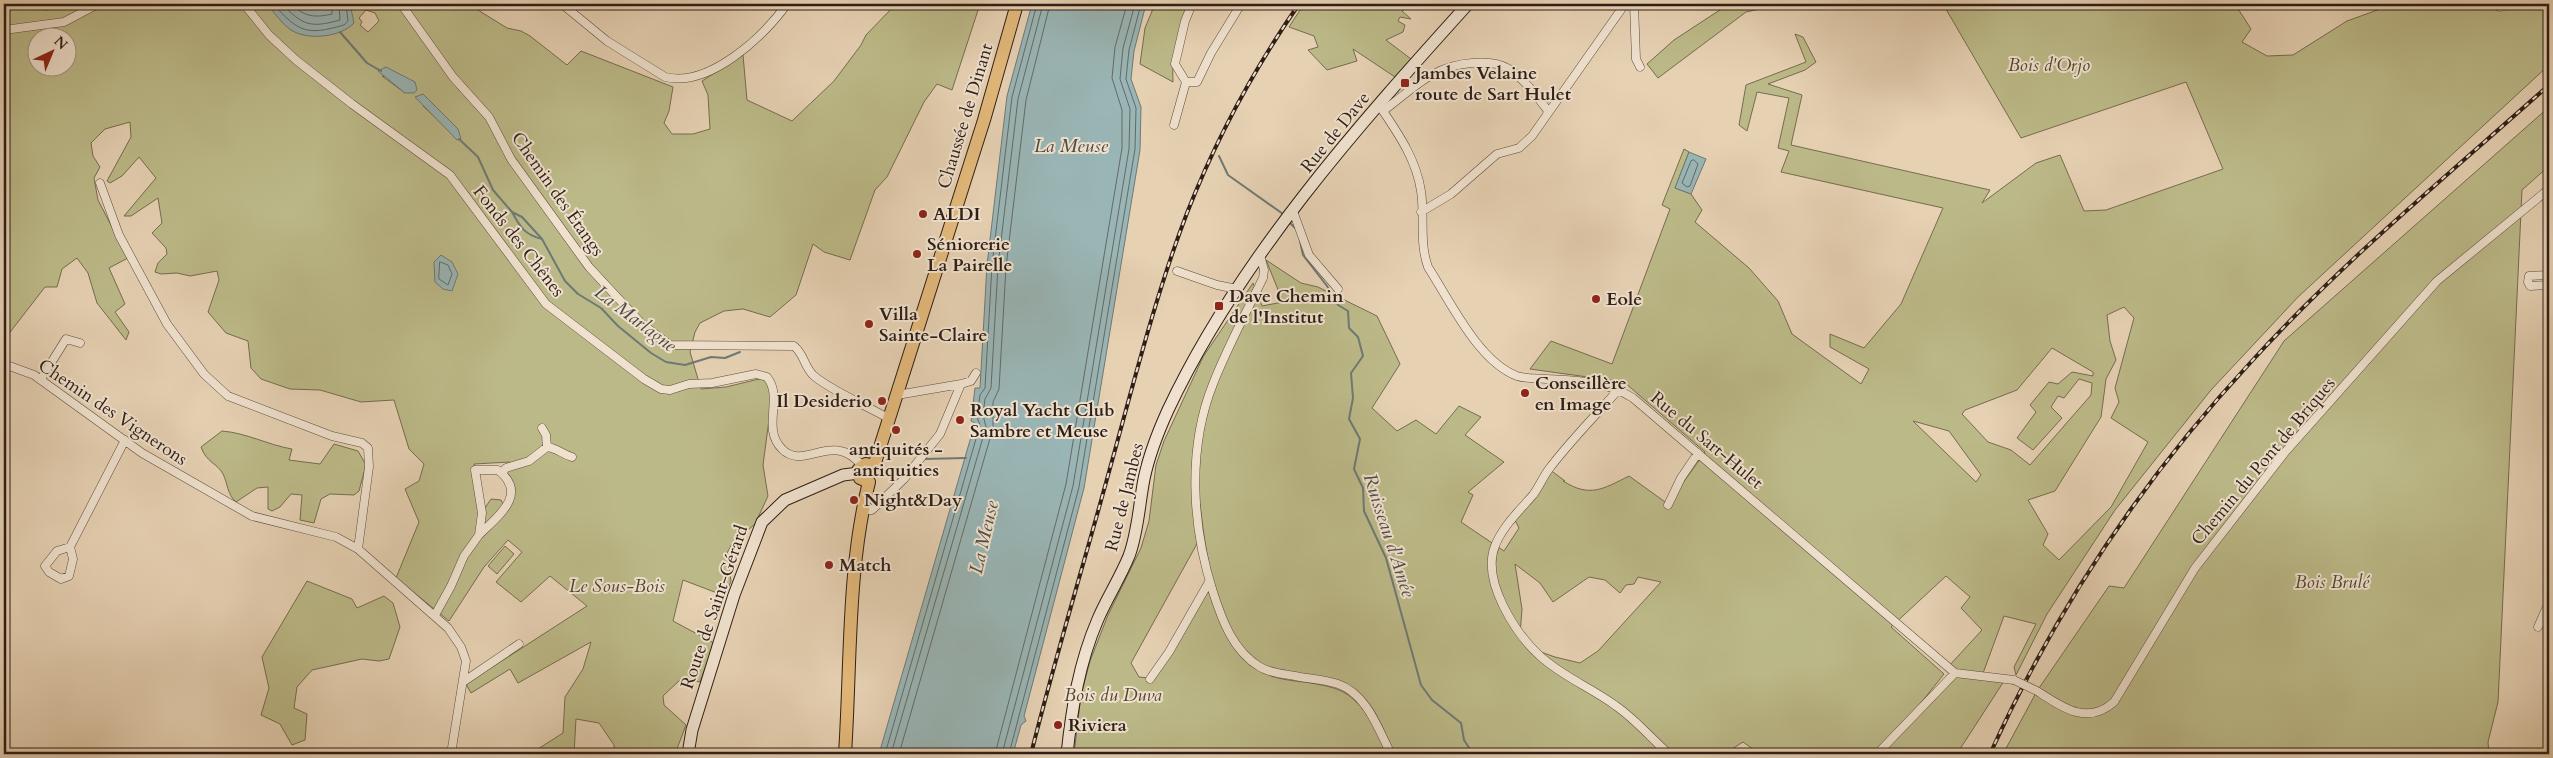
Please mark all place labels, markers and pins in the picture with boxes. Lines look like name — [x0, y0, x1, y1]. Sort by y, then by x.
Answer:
place label: Jambes Velaine route de Sart Hulet — [1412, 61, 1572, 107]
marker: Jambes Velaine route de Sart Hulet — [1399, 77, 1411, 89]
place label: ALDI — [933, 202, 980, 227]
marker: ALDI — [917, 208, 929, 220]
place label: Séniorerie La Pairelle — [927, 232, 1013, 278]
marker: Séniorerie La Pairelle — [911, 248, 923, 260]
place label: Dave Chemin de l'Institut — [1229, 284, 1344, 330]
place label: Eole — [1606, 287, 1642, 312]
marker: Eole — [1590, 293, 1602, 305]
marker: Dave Chemin de l'Institut — [1213, 300, 1225, 312]
place label: Villa Sainte-Claire — [879, 302, 988, 348]
marker: Villa Sainte-Claire — [863, 318, 875, 330]
place label: Conseillère en Image — [1535, 371, 1627, 417]
marker: Conseillère en Image — [1519, 387, 1531, 399]
place label: Il Desiderio — [776, 389, 872, 414]
marker: Il Desiderio — [876, 395, 888, 407]
place label: Royal Yacht Club Sambre et Meuse — [970, 398, 1115, 444]
marker: Royal Yacht Club Sambre et Meuse — [954, 414, 966, 426]
marker: antiquités - antiquities — [890, 424, 902, 436]
place label: antiquités - antiquities — [849, 437, 943, 483]
place label: Night&Day — [864, 488, 963, 513]
marker: Night&Day — [848, 494, 860, 506]
place label: Match — [839, 553, 892, 578]
marker: Match — [823, 559, 835, 571]
place label: Riviera — [1068, 713, 1127, 738]
marker: Riviera — [1052, 719, 1064, 731]

